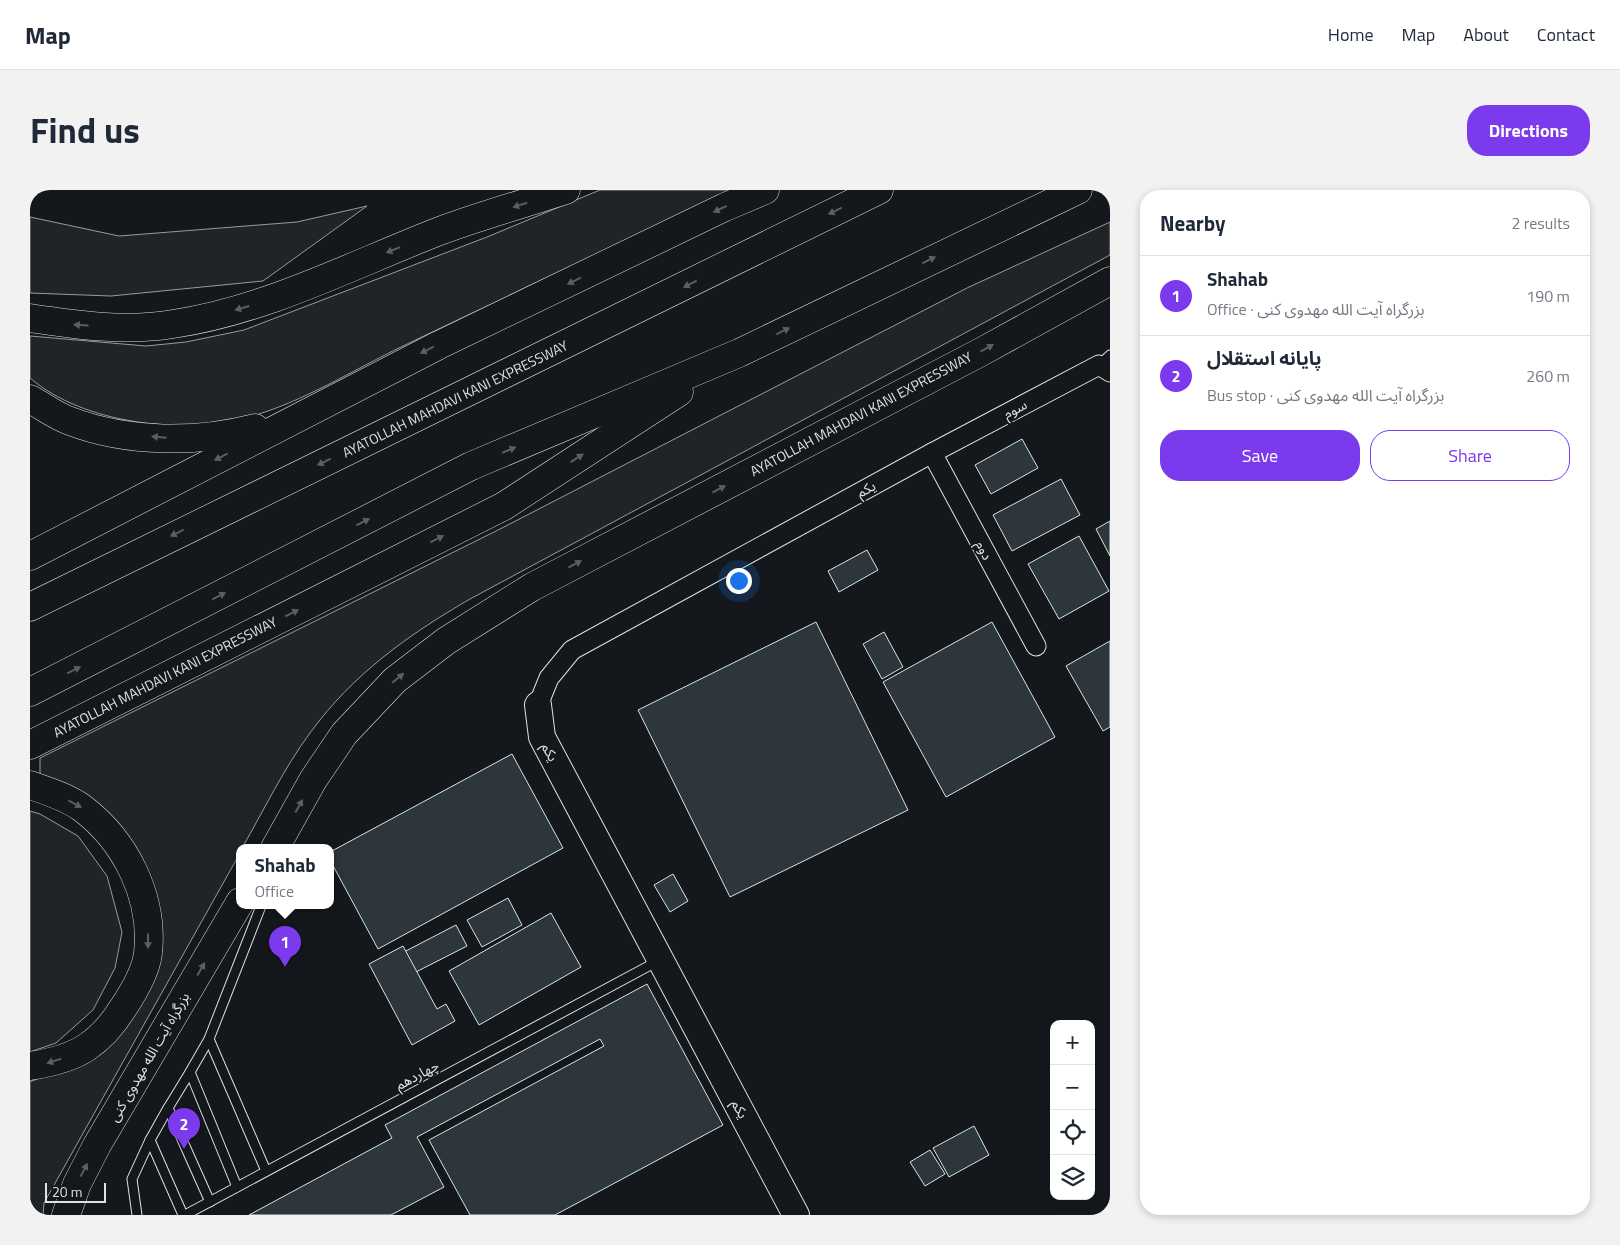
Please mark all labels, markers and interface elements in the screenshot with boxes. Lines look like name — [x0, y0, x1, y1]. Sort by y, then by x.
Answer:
text: Map — [25, 17, 71, 53]
text: Home — [1328, 21, 1374, 48]
text: Map — [1402, 21, 1435, 48]
text: About — [1463, 21, 1509, 48]
text: Contact — [1537, 21, 1595, 48]
text: Find us — [30, 103, 140, 157]
button: Directions — [1467, 105, 1590, 156]
one-way arrow — [512, 201, 527, 209]
one-way arrow — [713, 205, 727, 213]
one-way arrow — [828, 207, 843, 215]
text: Nearby — [1160, 207, 1225, 239]
text: 2 results — [1511, 211, 1570, 235]
one-way arrow — [385, 246, 400, 254]
one-way arrow — [922, 256, 936, 264]
text: Shahab — [1207, 264, 1268, 293]
one-way arrow — [567, 277, 581, 285]
one-way arrow — [683, 280, 697, 288]
text: 1 — [1172, 284, 1180, 308]
text: 190 m — [1526, 284, 1570, 308]
text: Office · بزرگراه آیت الله مهدوی کنی — [1207, 297, 1425, 321]
one-way arrow — [234, 304, 249, 312]
one-way arrow — [73, 321, 89, 329]
one-way arrow — [776, 327, 790, 335]
street label: AYATOLLAH MAHDAVI KANI EXPRESSWAY — [338, 334, 572, 463]
text: پایانه استقلال — [1207, 343, 1322, 372]
one-way arrow — [980, 344, 993, 353]
one-way arrow — [420, 346, 435, 355]
street label: AYATOLLAH MAHDAVI KANI EXPRESSWAY — [746, 346, 976, 481]
text: 2 — [1172, 364, 1180, 388]
text: 260 m — [1526, 364, 1570, 388]
text: Bus stop · بزرگراه آیت الله مهدوی کنی — [1207, 383, 1444, 407]
street label: سوم — [999, 394, 1031, 424]
button: Save — [1160, 430, 1360, 481]
button: Share — [1370, 430, 1570, 481]
one-way arrow — [151, 433, 167, 441]
one-way arrow — [502, 446, 517, 454]
one-way arrow — [214, 453, 228, 461]
one-way arrow — [571, 453, 584, 463]
one-way arrow — [316, 458, 331, 466]
street label: یکم — [852, 475, 880, 503]
one-way arrow — [712, 485, 726, 493]
one-way arrow — [356, 518, 370, 526]
one-way arrow — [170, 529, 185, 537]
one-way arrow — [430, 535, 444, 543]
street label: دوم — [970, 536, 998, 564]
one-way arrow — [568, 560, 582, 568]
your location — [726, 568, 752, 594]
one-way arrow — [211, 592, 226, 600]
one-way arrow — [285, 609, 299, 617]
street label: AYATOLLAH MAHDAVI KANI EXPRESSWAY — [49, 611, 281, 742]
one-way arrow — [67, 666, 81, 674]
one-way arrow — [391, 673, 404, 684]
street label: یکم — [536, 738, 564, 766]
one-way arrow — [295, 799, 303, 813]
one-way arrow — [68, 800, 82, 808]
popup — [236, 844, 334, 909]
text: Shahab — [254, 850, 316, 879]
text: Office — [254, 879, 294, 903]
pin: 1 — [269, 926, 301, 967]
one-way arrow — [144, 933, 152, 949]
one-way arrow — [196, 962, 205, 975]
street label: بزرگراه آیت الله مهدوی کنی — [103, 988, 194, 1125]
map controls — [1050, 1020, 1095, 1200]
button: + — [1050, 1020, 1095, 1065]
street label: چهاردهم — [391, 1054, 443, 1096]
one-way arrow — [46, 1057, 61, 1065]
button: − — [1050, 1065, 1095, 1110]
street label: یکم — [726, 1095, 754, 1123]
pin: 2 — [168, 1108, 200, 1149]
button: locate — [1050, 1110, 1095, 1155]
button: layers — [1050, 1155, 1095, 1200]
one-way arrow — [80, 1163, 88, 1177]
scale bar — [45, 1180, 106, 1203]
text: 20 m — [52, 1181, 82, 1202]

